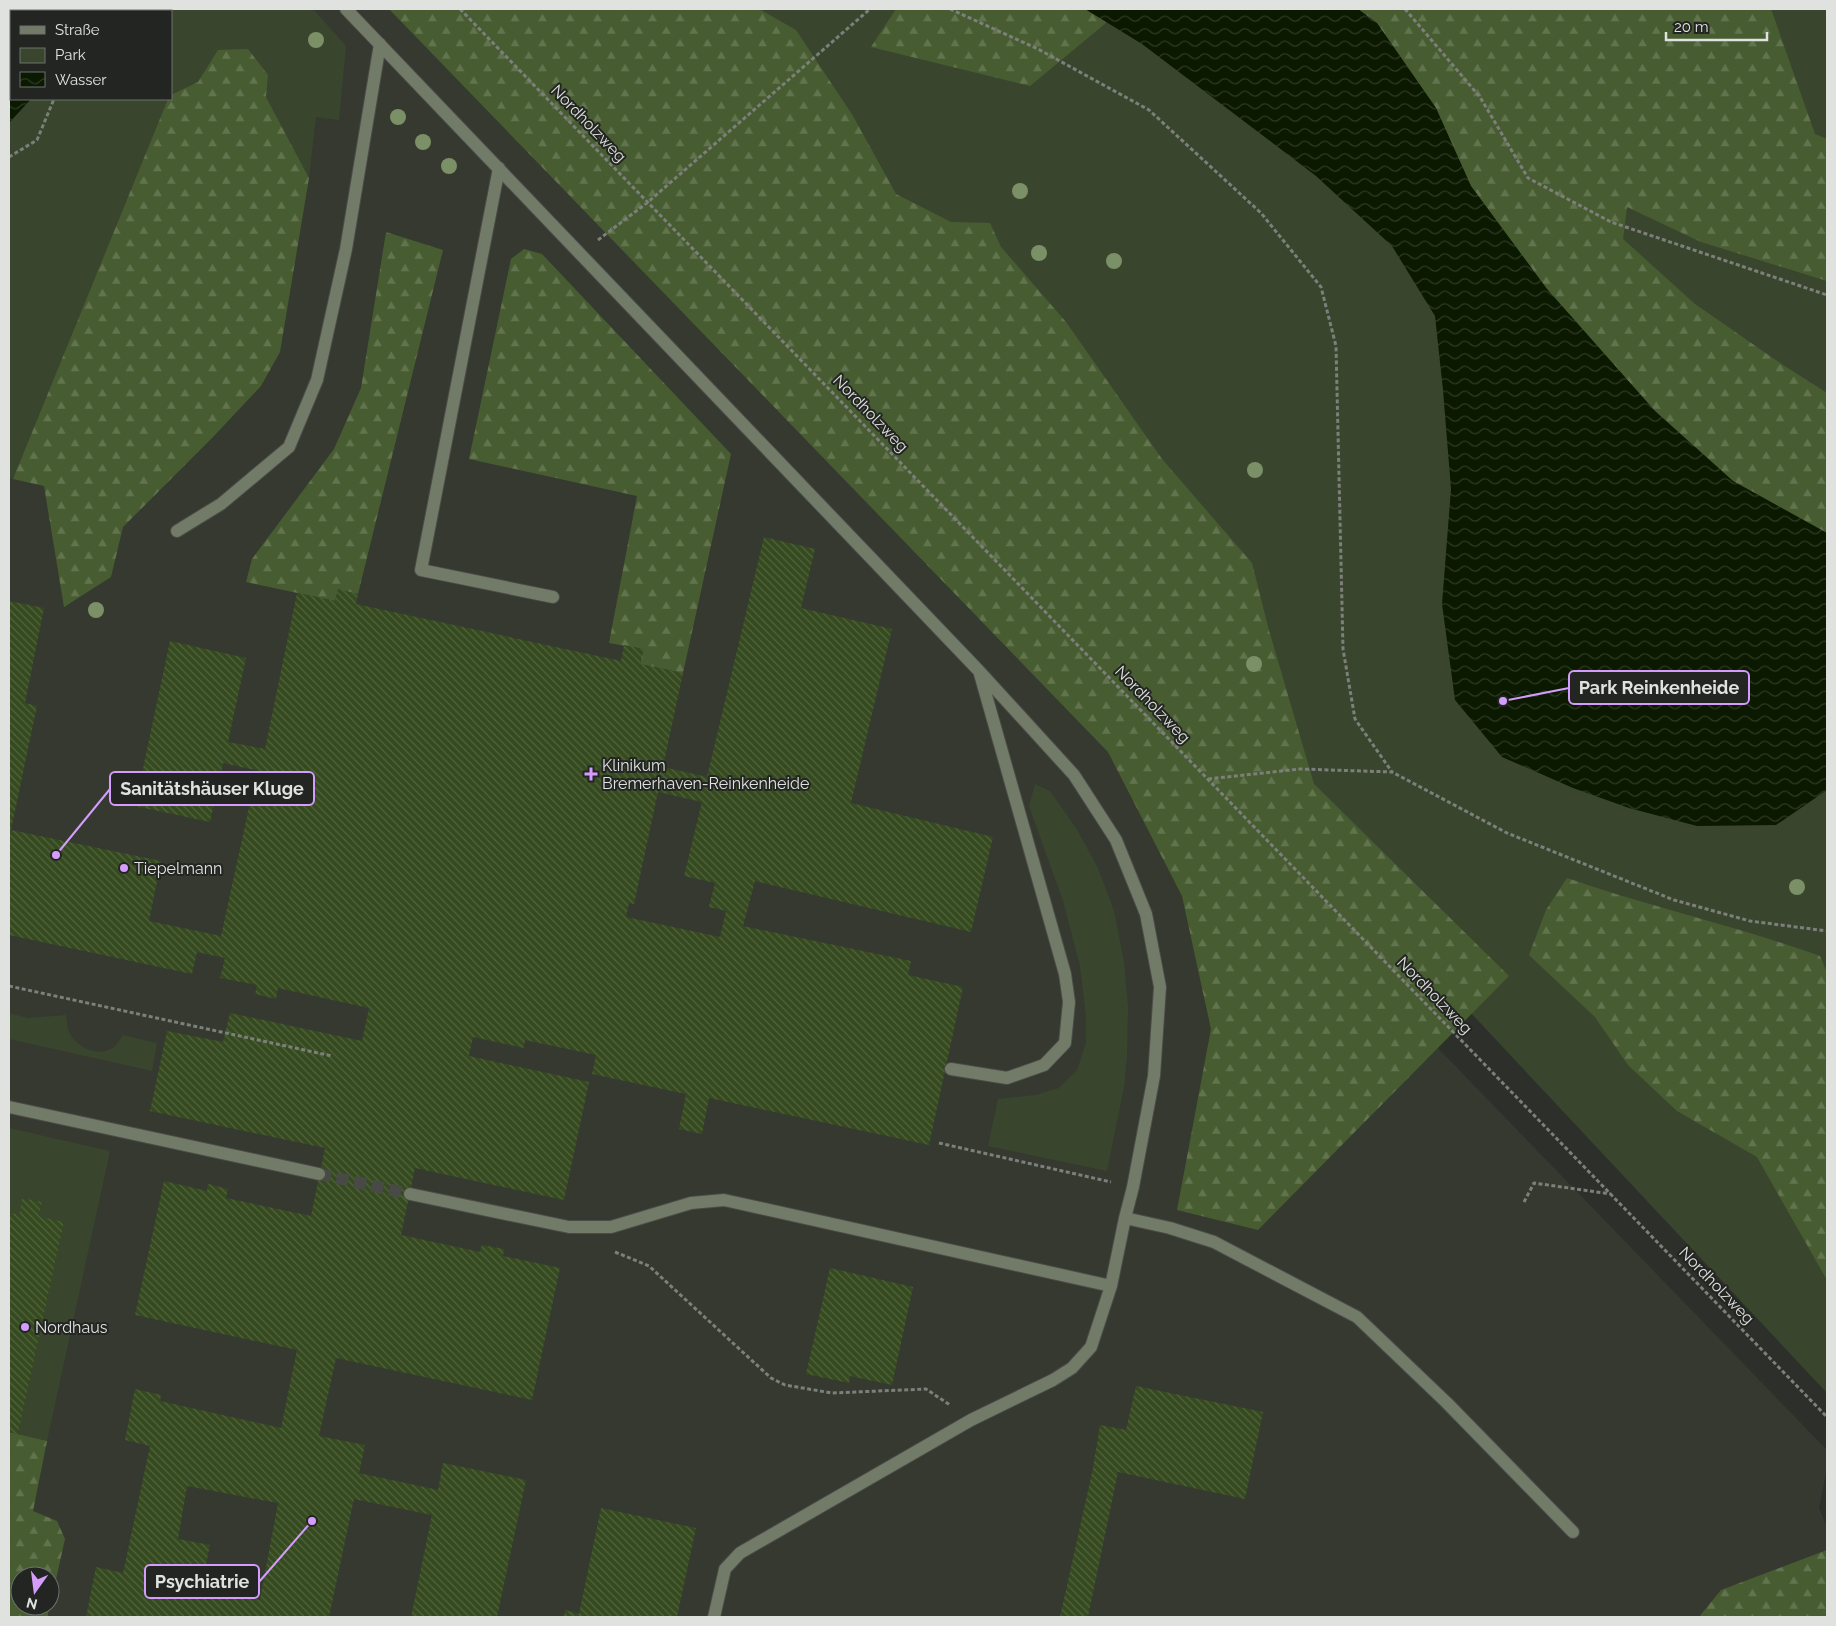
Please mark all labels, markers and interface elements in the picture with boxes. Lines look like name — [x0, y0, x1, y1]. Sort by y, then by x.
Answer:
legend — [10, 10, 172, 100]
scale bar — [1666, 10, 1767, 42]
text: 20 m — [1674, 18, 1709, 36]
text: Straße — [55, 21, 100, 39]
text: Park — [55, 46, 86, 64]
text: Wasser — [55, 71, 107, 89]
street label: Nordholzweg — [547, 81, 630, 166]
street label: Nordholzweg — [829, 371, 912, 456]
street label: Nordholzweg — [1111, 662, 1194, 747]
callout: Park Reinkenheide — [1569, 671, 1749, 704]
text: Park Reinkenheide — [1579, 677, 1739, 698]
place label: Klinikum Bremerhaven-Reinkenheide — [602, 756, 809, 793]
marker: Klinikum Bremerhaven-Reinkenheide — [584, 767, 598, 781]
callout: Sanitätshäuser Kluge — [110, 772, 314, 805]
text: Sanitätshäuser Kluge — [120, 778, 304, 799]
place label: Tiepelmann — [134, 859, 222, 878]
marker: Tiepelmann — [118, 862, 130, 874]
street label: Nordholzweg — [1393, 953, 1476, 1038]
street label: Nordholzweg — [1675, 1243, 1758, 1328]
place label: Nordhaus — [35, 1318, 108, 1337]
marker: Nordhaus — [19, 1321, 31, 1333]
callout: Psychiatrie — [145, 1565, 259, 1598]
north arrow — [10, 1566, 60, 1616]
text: Psychiatrie — [155, 1571, 249, 1592]
text: N — [25, 1595, 39, 1613]

